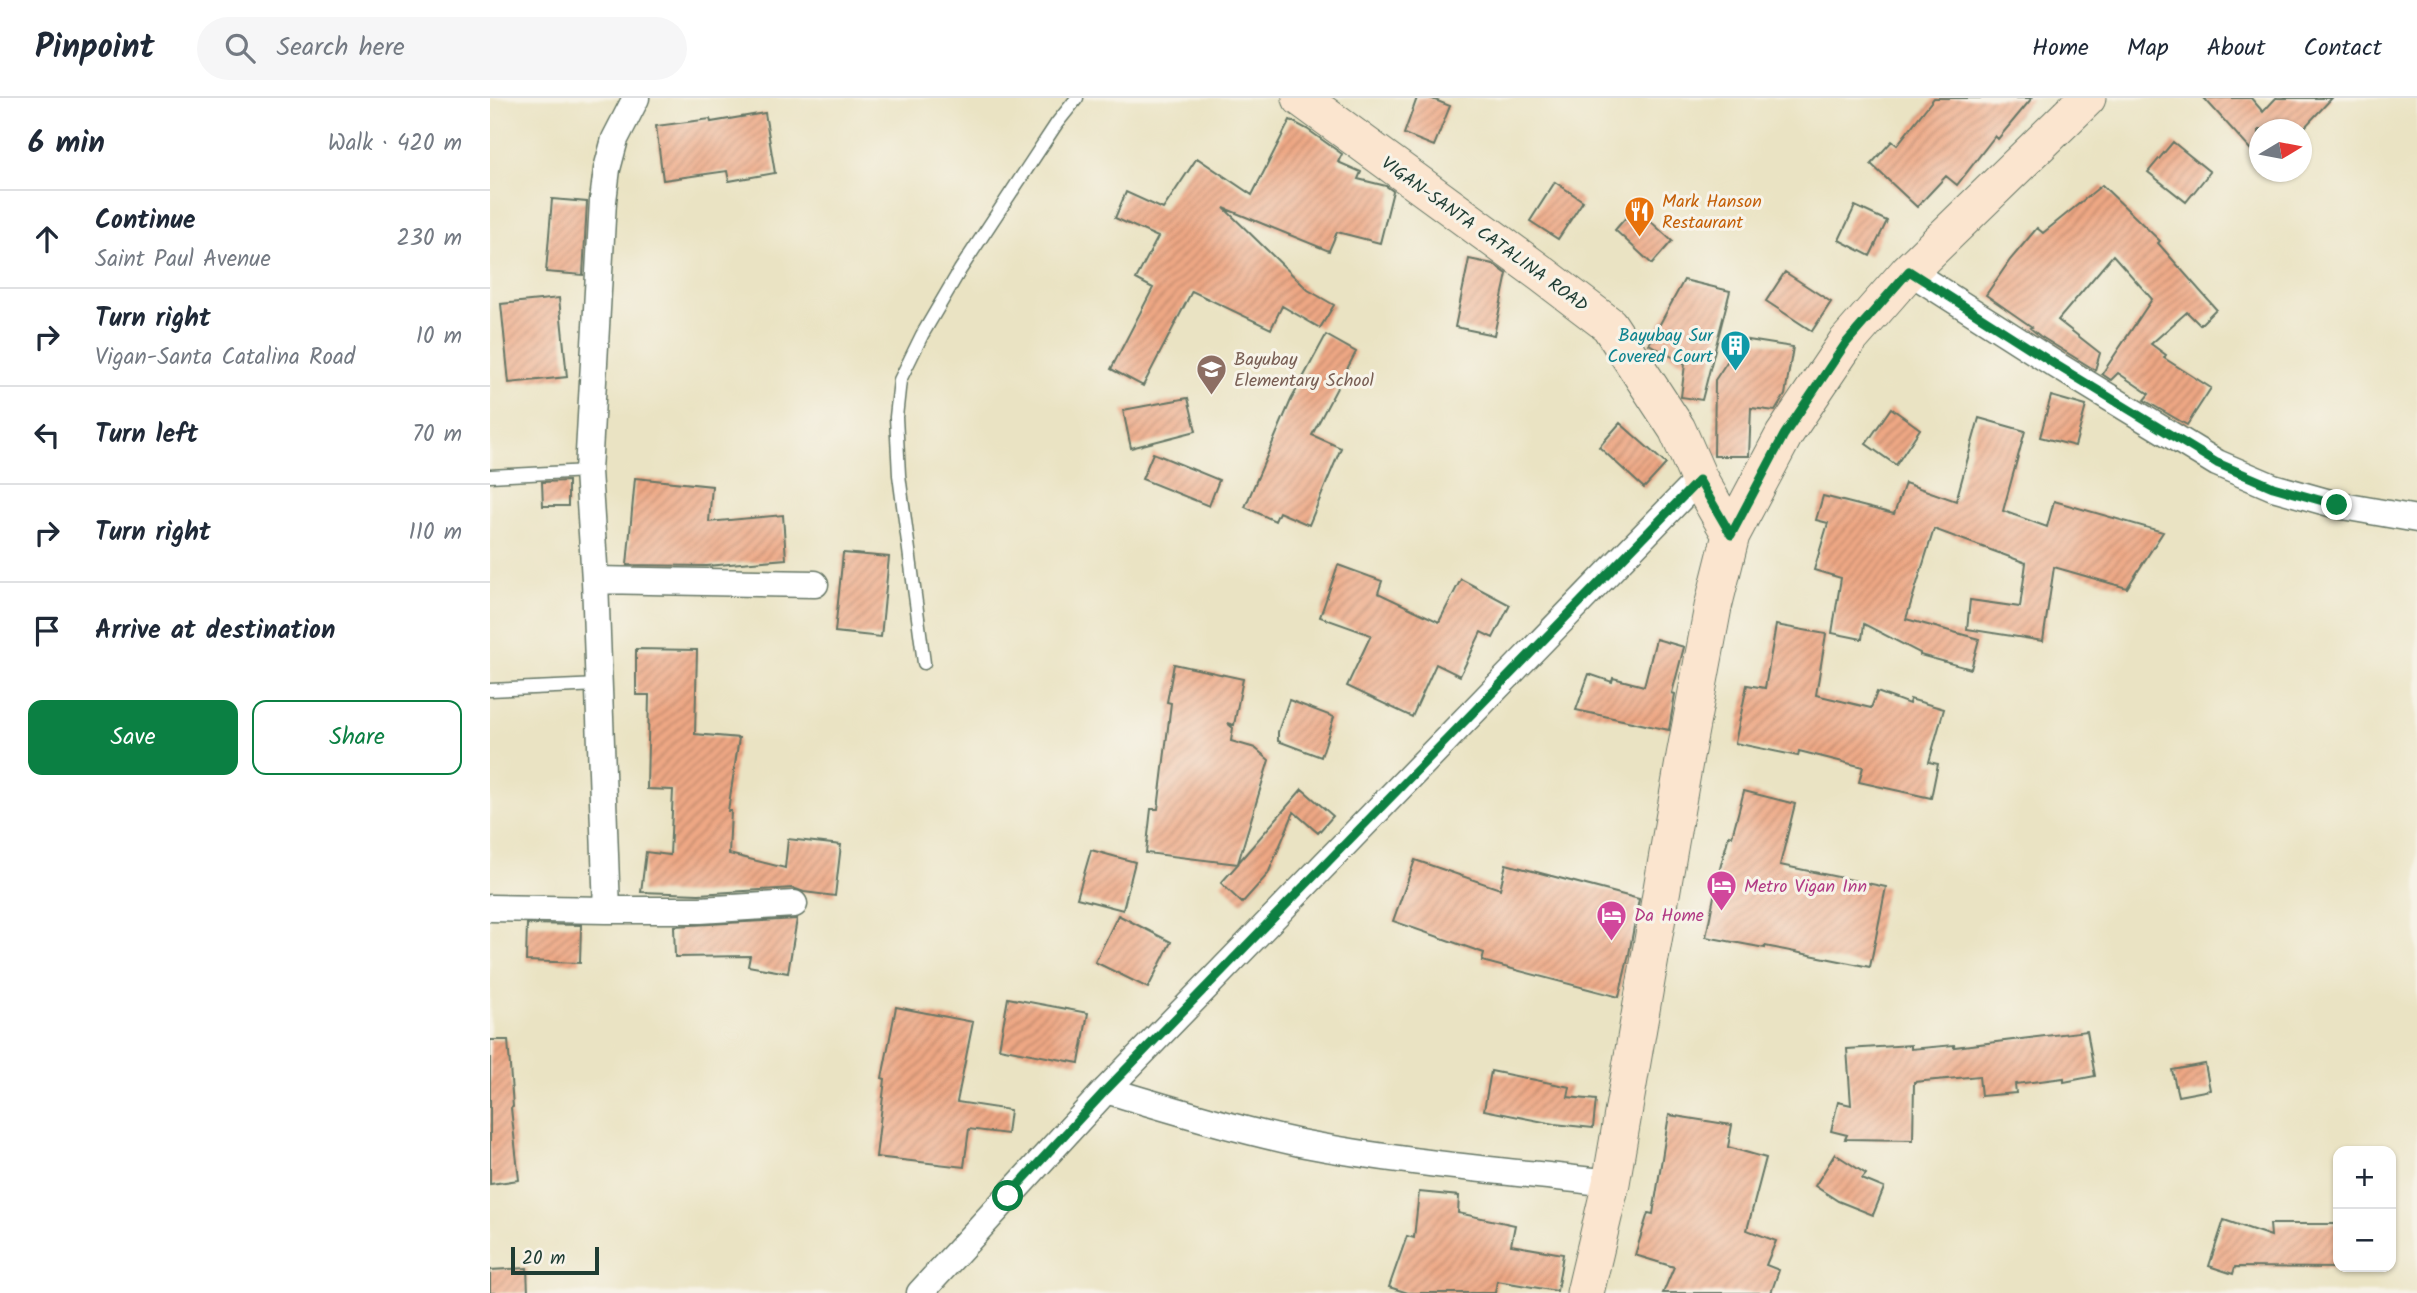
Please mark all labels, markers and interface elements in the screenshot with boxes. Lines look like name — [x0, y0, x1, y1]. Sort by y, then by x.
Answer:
search box — [197, 17, 687, 80]
text: Pinpoint — [35, 22, 155, 75]
text: Search here — [277, 27, 405, 69]
icon: search — [221, 29, 259, 67]
text: Home — [2032, 29, 2089, 68]
text: Map — [2127, 29, 2169, 68]
text: About — [2207, 29, 2265, 68]
text: Contact — [2303, 29, 2382, 68]
north arrow — [2249, 119, 2312, 182]
text: 6 min — [28, 120, 105, 168]
text: Walk · 420 m — [328, 126, 462, 162]
street label: VIGAN-SANTA CATALINA ROAD — [1374, 150, 1594, 321]
place label: Mark Hanson Restaurant — [1662, 188, 1762, 238]
restaurant icon: Mark Hanson Restaurant — [1622, 194, 1656, 238]
text: Continue — [95, 200, 196, 242]
icon: ahead — [28, 220, 66, 258]
text: 230 m — [396, 221, 462, 257]
text: Saint Paul Avenue — [95, 242, 271, 278]
text: Turn right — [95, 298, 211, 340]
icon: right — [28, 318, 66, 356]
text: 10 m — [416, 319, 462, 355]
place label: Bayubay Sur Covered Court — [1608, 322, 1714, 372]
building icon: Bayubay Sur Covered Court — [1719, 328, 1753, 372]
text: Vigan-Santa Catalina Road — [95, 340, 355, 376]
place label: Bayubay Elementary School — [1234, 346, 1375, 396]
school or university icon: Bayubay Elementary School — [1194, 352, 1228, 396]
text: Turn left — [95, 414, 198, 456]
icon: left — [28, 416, 66, 454]
text: 70 m — [412, 417, 462, 453]
route end — [2321, 489, 2352, 520]
text: Turn right — [95, 512, 211, 554]
icon: right — [28, 514, 66, 552]
text: 110 m — [409, 515, 462, 551]
text: Arrive at destination — [95, 610, 335, 652]
icon: arrive — [28, 612, 66, 650]
button: Save — [28, 700, 238, 775]
button: Share — [252, 700, 462, 775]
hotel icon: Metro Vigan Inn — [1704, 869, 1738, 913]
place label: Metro Vigan Inn — [1744, 873, 1867, 902]
hotel icon: Da Home — [1594, 898, 1628, 942]
place label: Da Home — [1634, 902, 1704, 931]
map controls — [2333, 1146, 2396, 1272]
button: + — [2333, 1146, 2396, 1209]
route start — [992, 1180, 1023, 1211]
button: − — [2333, 1209, 2396, 1272]
scale bar — [511, 1244, 598, 1276]
text: 20 m — [522, 1244, 565, 1274]

